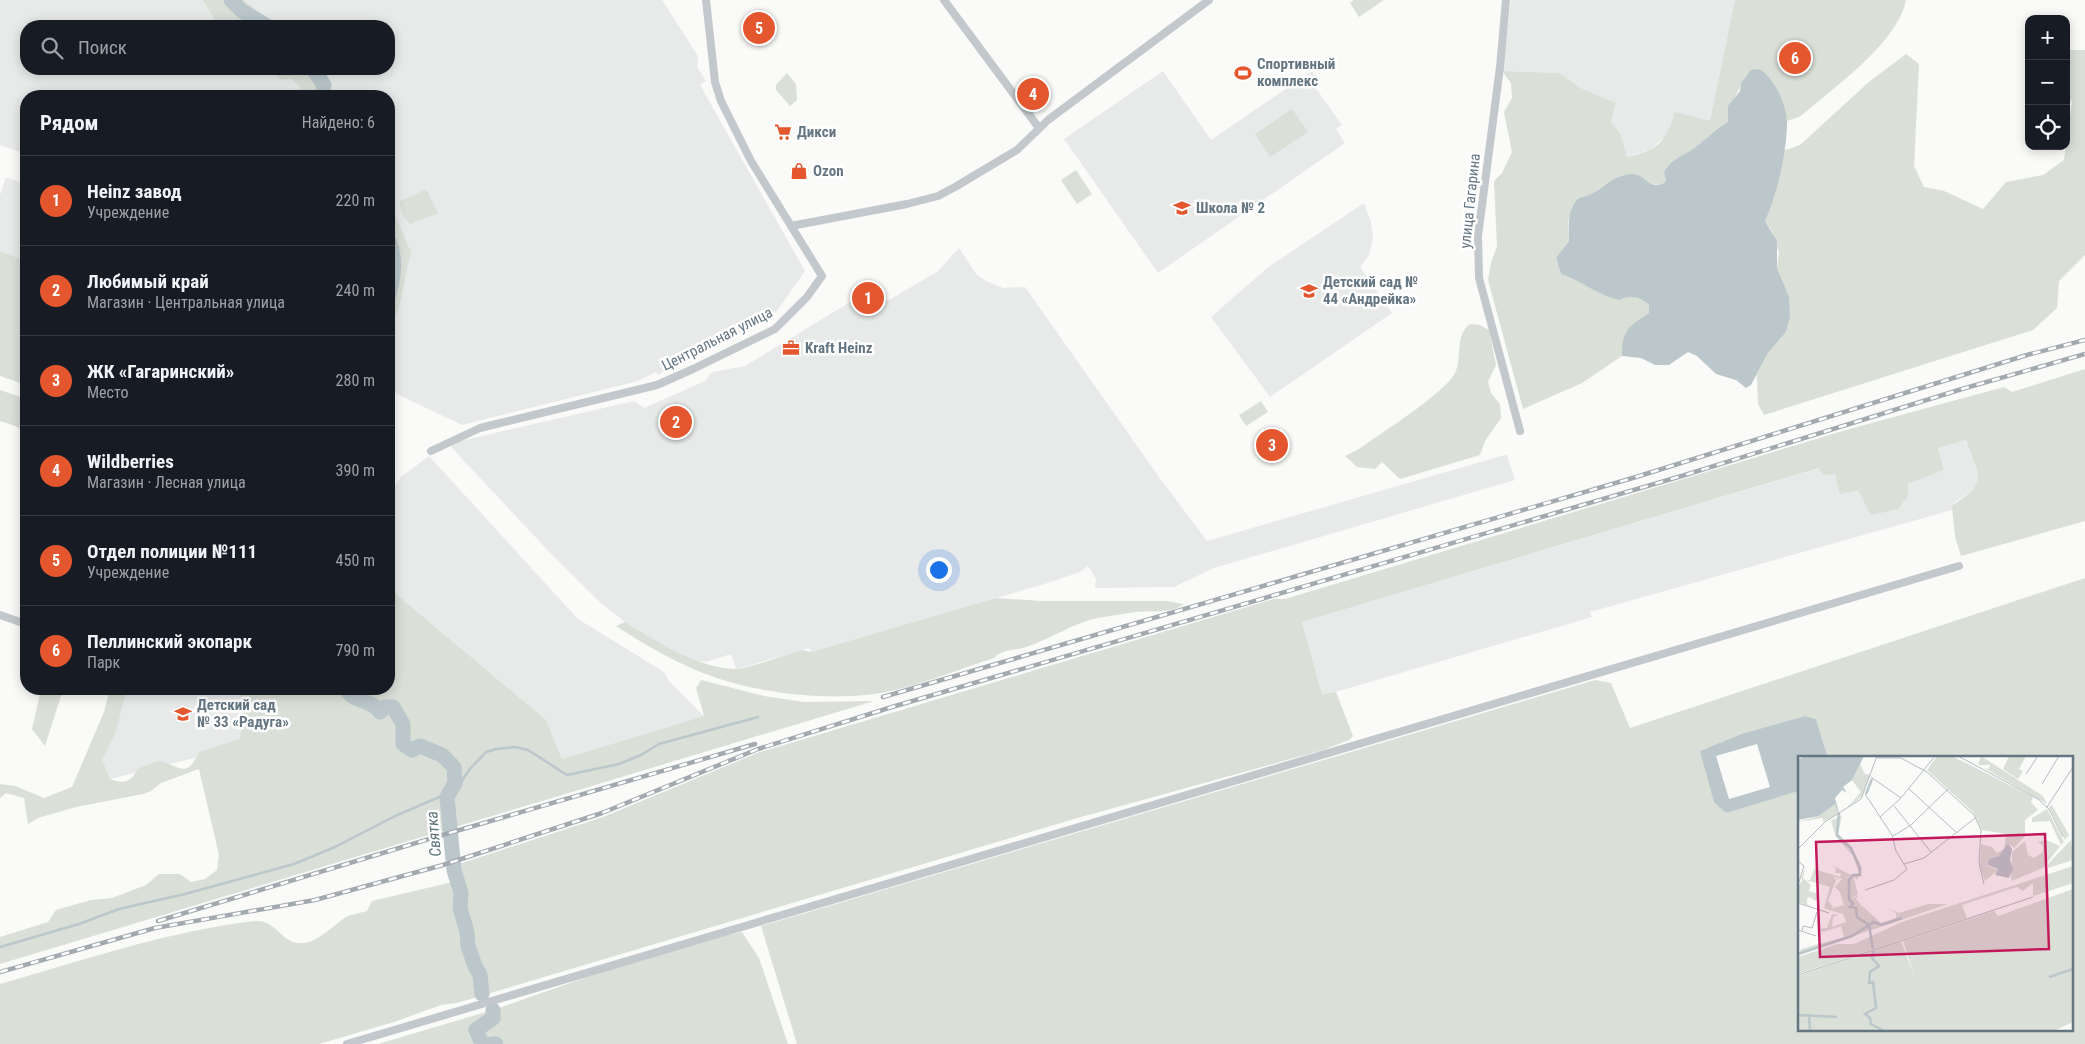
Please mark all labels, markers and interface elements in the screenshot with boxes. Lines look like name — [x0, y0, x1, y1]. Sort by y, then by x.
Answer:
pin: 5 — [743, 9, 775, 47]
map controls — [2025, 15, 2070, 150]
button: + — [2025, 15, 2070, 60]
search box — [20, 20, 395, 75]
icon: search — [38, 34, 66, 62]
text: Поиск — [78, 36, 127, 59]
pin: 6 — [1779, 39, 1811, 77]
place label: Спортивный комплекс — [1257, 55, 1335, 90]
button: − — [2025, 60, 2070, 105]
sports icon: Спортивный комплекс — [1233, 63, 1253, 83]
pin: 4 — [1017, 75, 1049, 113]
button: locate — [2025, 105, 2070, 150]
text: Рядом — [40, 111, 99, 135]
text: Найдено: 6 — [302, 113, 375, 132]
supermarket icon: Дикси — [773, 122, 793, 142]
place label: Дикси — [797, 123, 836, 141]
street label: улица Гагарина — [1456, 153, 1484, 249]
shop icon: Ozon — [789, 161, 809, 181]
place label: Ozon — [813, 162, 844, 180]
text: Heinz завод — [87, 180, 181, 203]
text: 1 — [52, 191, 60, 210]
text: 220 m — [336, 191, 375, 210]
school or university icon: Школа № 2 — [1172, 198, 1192, 218]
place label: Школа № 2 — [1196, 199, 1265, 217]
text: Учреждение — [87, 203, 169, 222]
text: Любимый край — [87, 270, 209, 293]
place label: Детский сад № 44 «Андрейка» — [1323, 273, 1418, 308]
pin: 1 — [852, 279, 884, 317]
text: 2 — [52, 281, 60, 300]
text: 240 m — [336, 281, 375, 300]
school or university icon: Детский сад № 44 «Андрейка» — [1299, 281, 1319, 301]
text: Магазин · Центральная улица — [87, 293, 285, 312]
street label: Центральная улица — [659, 303, 775, 375]
office icon: Kraft Heinz — [781, 338, 801, 358]
place label: Kraft Heinz — [805, 339, 873, 357]
text: ЖК «Гагаринский» — [87, 360, 234, 383]
text: 3 — [52, 371, 60, 390]
text: 280 m — [336, 371, 375, 390]
text: Место — [87, 383, 128, 402]
pin: 2 — [660, 403, 692, 441]
pin: 3 — [1256, 426, 1288, 464]
text: Wildberries — [87, 450, 174, 473]
text: 4 — [52, 461, 60, 480]
text: 390 m — [336, 461, 375, 480]
text: Магазин · Лесная улица — [87, 473, 246, 492]
text: Отдел полиции №111 — [87, 540, 257, 563]
text: 5 — [52, 551, 60, 570]
text: 450 m — [336, 551, 375, 570]
your location — [926, 557, 952, 583]
text: Учреждение — [87, 563, 169, 582]
text: Пеллинский экопарк — [87, 630, 252, 653]
text: 6 — [52, 641, 60, 660]
text: 790 m — [336, 641, 375, 660]
text: Парк — [87, 653, 120, 672]
place label: Детский сад № 33 «Радуга» — [197, 696, 289, 731]
school or university icon: Детский сад № 33 «Радуга» — [173, 704, 193, 724]
inset map — [1798, 756, 2072, 1032]
water label: Святка — [422, 810, 445, 857]

